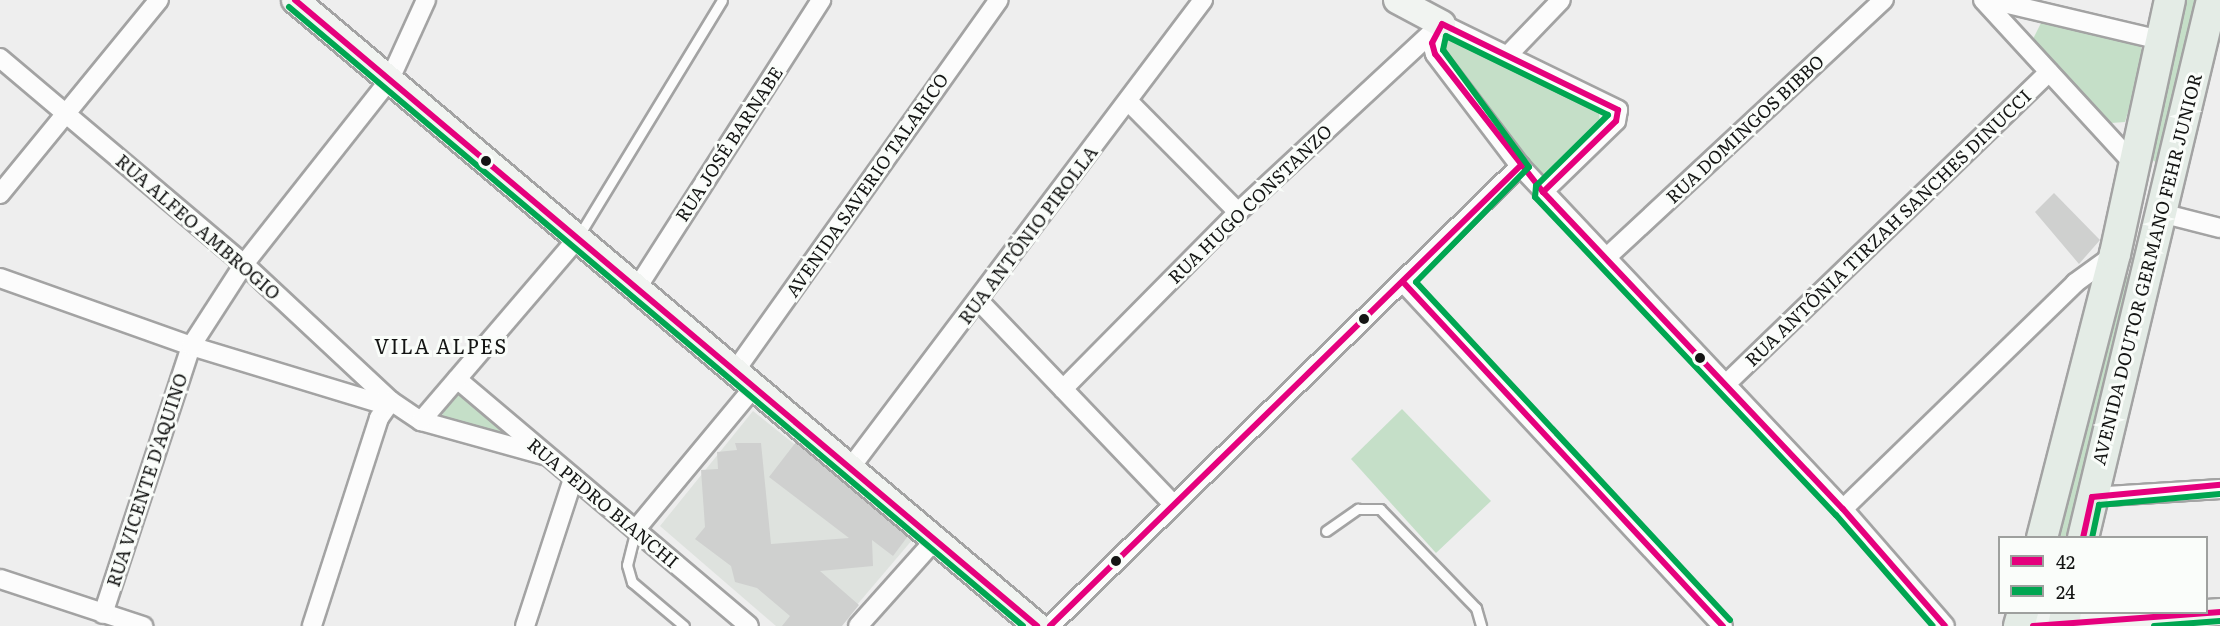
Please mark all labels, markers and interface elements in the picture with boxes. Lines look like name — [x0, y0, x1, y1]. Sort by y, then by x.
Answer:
street label: RUA DOMINGOS BIBBO — [1662, 50, 1828, 208]
street label: RUA JOSÉ BARNABE — [671, 63, 787, 225]
street label: AVENIDA SAVERIO TALARICO — [781, 69, 953, 301]
street label: AVENIDA DOUTOR GERMANO FEHR JUNIOR — [2088, 71, 2206, 467]
street label: RUA ANTÔNIA TIRZAH SANCHES DINUCCI — [1741, 85, 2035, 371]
street label: RUA HUGO CONSTANZO — [1164, 120, 1336, 288]
street label: RUA ANTÔNIO PIROLLA — [954, 142, 1102, 328]
street label: RUA ALFEO AMBROGIO — [112, 150, 284, 304]
unlabelled marker — [480, 155, 492, 167]
unlabelled marker — [1358, 313, 1370, 325]
district label: VILA ALPES — [374, 333, 508, 357]
unlabelled marker — [1694, 352, 1706, 364]
street label: RUA VICENTE D'AQUINO — [102, 371, 192, 589]
street label: RUA PEDRO BIANCHI — [523, 434, 683, 572]
legend — [1998, 536, 2208, 614]
text: 42 — [2056, 548, 2075, 575]
unlabelled marker — [1110, 555, 1122, 567]
text: 24 — [2056, 578, 2075, 605]

